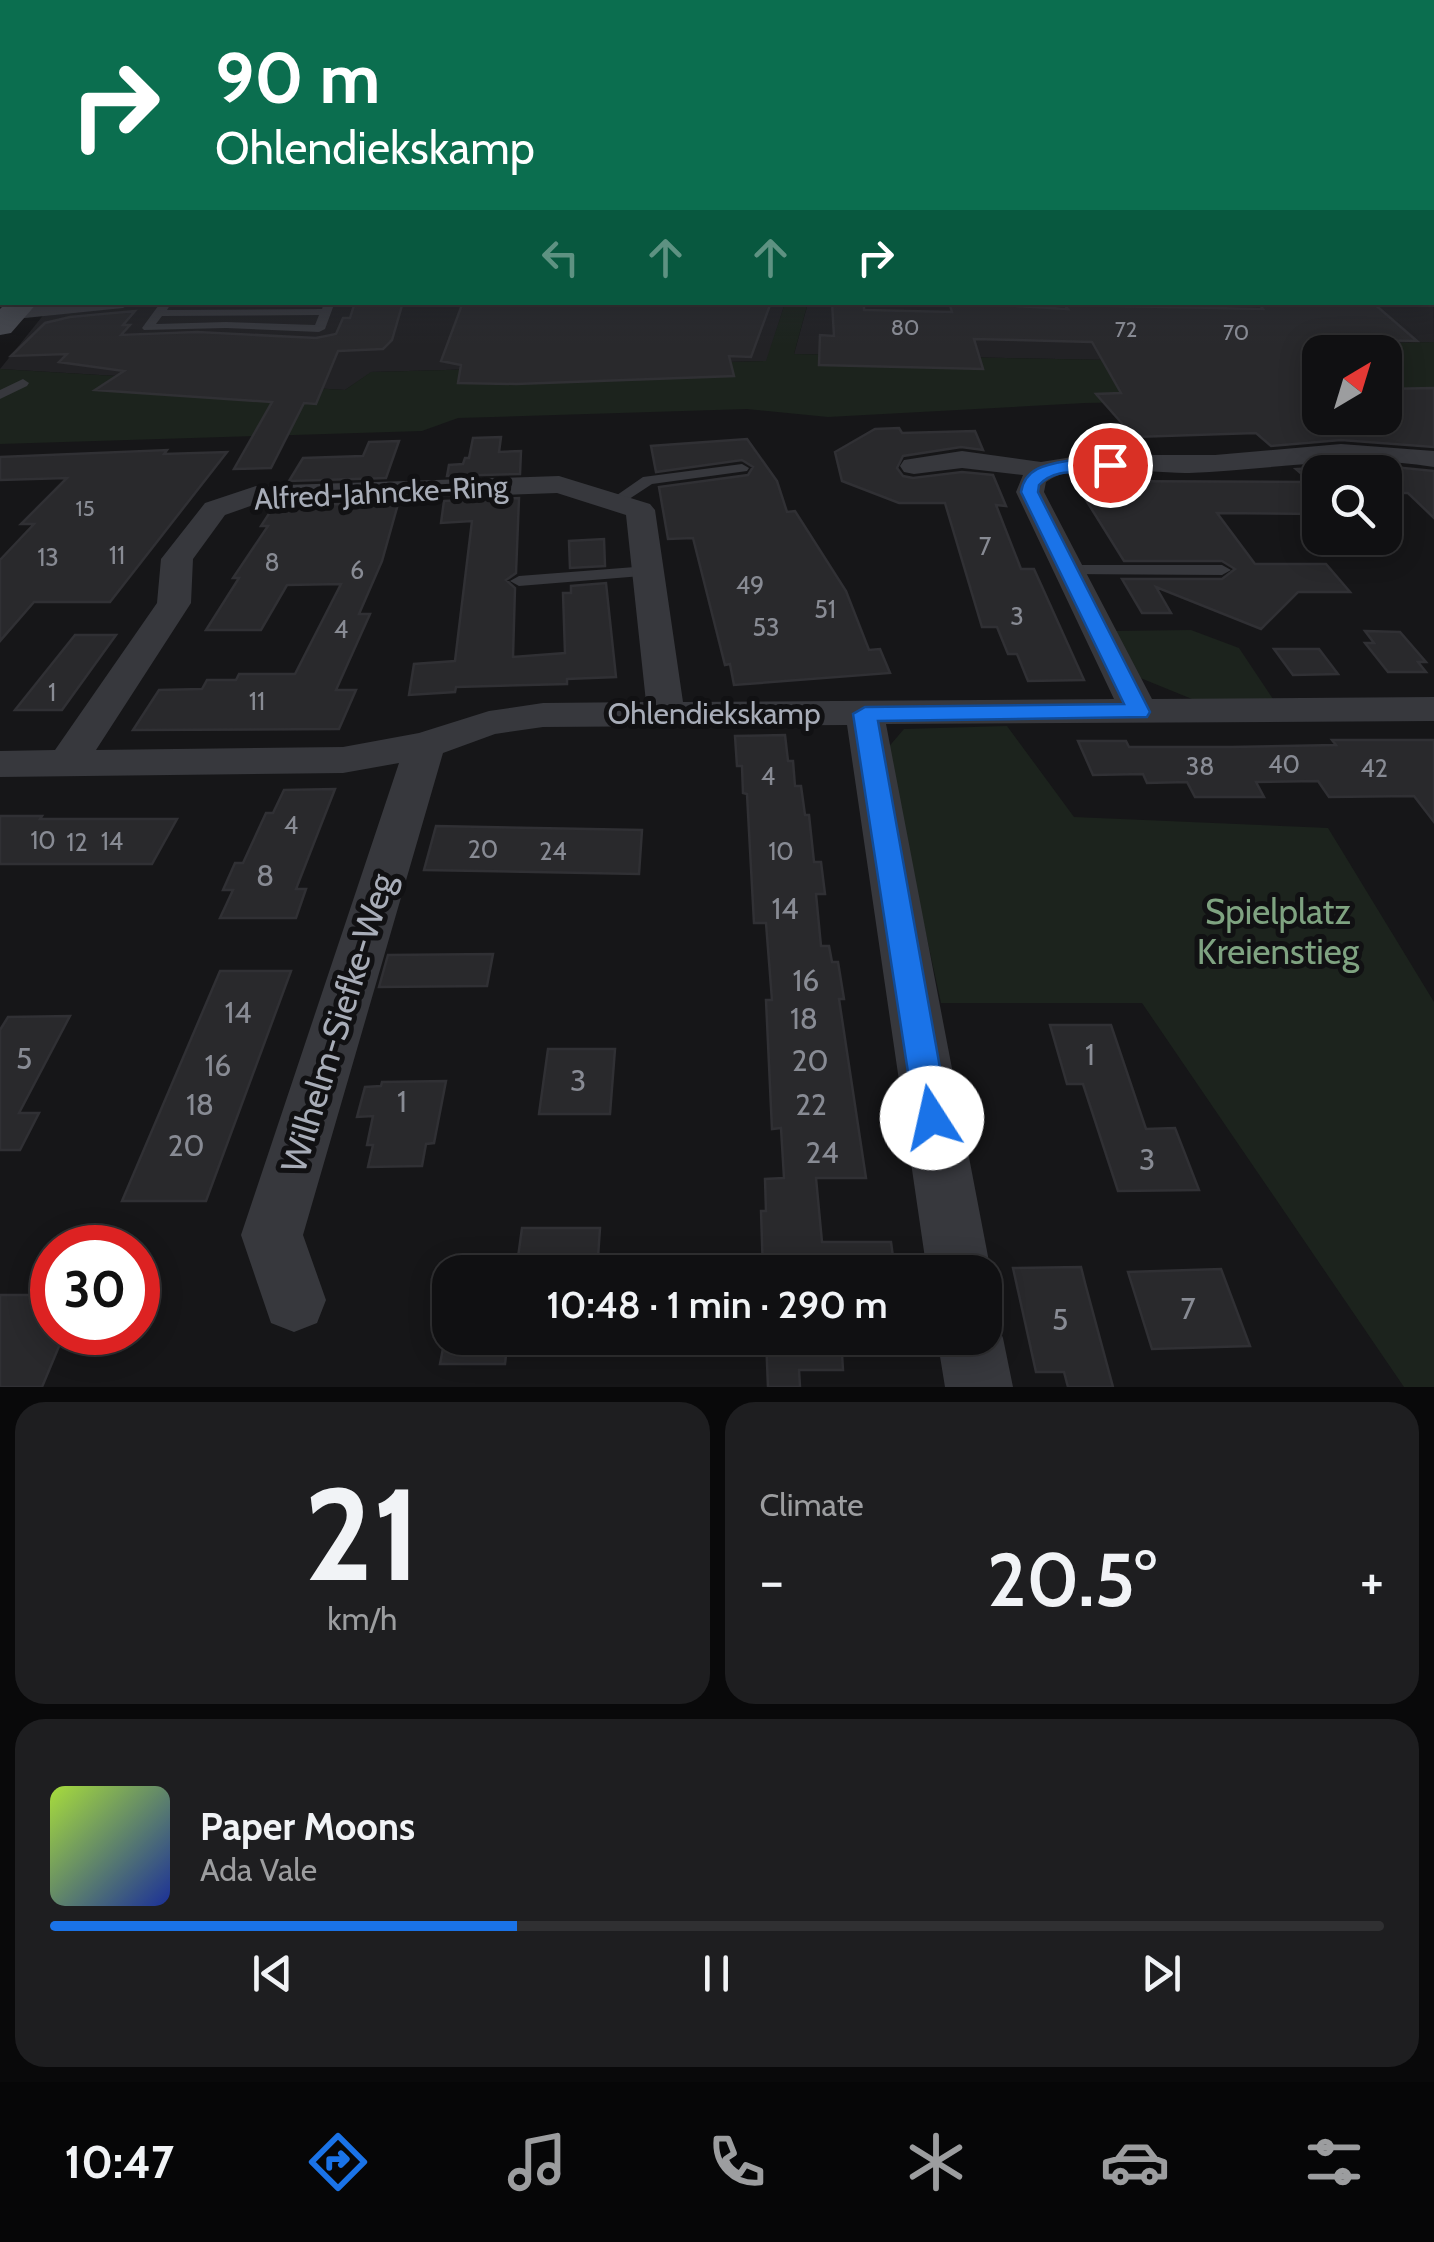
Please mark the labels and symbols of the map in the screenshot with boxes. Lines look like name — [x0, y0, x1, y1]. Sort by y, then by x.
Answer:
house number: 80 — [891, 314, 919, 341]
house number: 72 — [1115, 316, 1137, 343]
house number: 70 — [1223, 319, 1249, 346]
north arrow — [1302, 335, 1402, 435]
pin — [1068, 423, 1153, 508]
street label: Alfred-Jahncke-Ring — [253, 467, 510, 518]
house number: 15 — [75, 495, 95, 522]
house number: 7 — [979, 531, 992, 561]
house number: 11 — [109, 540, 125, 570]
house number: 13 — [37, 542, 59, 572]
house number: 8 — [264, 547, 280, 577]
house number: 6 — [350, 555, 364, 585]
house number: 49 — [736, 570, 764, 600]
house number: 51 — [814, 594, 836, 624]
house number: 3 — [1010, 601, 1024, 631]
house number: 53 — [752, 612, 780, 642]
house number: 4 — [334, 614, 348, 644]
house number: 1 — [48, 677, 56, 707]
house number: 11 — [249, 686, 265, 716]
street label: Ohlendiekskamp — [607, 695, 821, 732]
house number: 40 — [1268, 749, 1300, 779]
house number: 38 — [1186, 751, 1214, 781]
house number: 42 — [1360, 753, 1388, 783]
house number: 4 — [761, 761, 775, 791]
house number: 4 — [284, 810, 298, 840]
house number: 10 — [30, 825, 56, 855]
house number: 14 — [101, 826, 123, 856]
house number: 12 — [66, 827, 88, 857]
house number: 20 — [468, 834, 498, 864]
house number: 24 — [539, 836, 567, 866]
house number: 10 — [768, 836, 794, 866]
house number: 8 — [256, 857, 274, 894]
street label: Wilhelm-Siefke-Weg — [272, 868, 404, 1178]
house number: 14 — [771, 890, 799, 927]
park label: Spielplatz Kreienstieg — [1197, 890, 1360, 973]
house number: 16 — [793, 962, 819, 999]
house number: 14 — [224, 994, 252, 1031]
house number: 18 — [790, 1000, 818, 1037]
house number: 1 — [1085, 1036, 1095, 1073]
house number: 5 — [16, 1040, 32, 1077]
house number: 20 — [792, 1042, 828, 1079]
house number: 16 — [205, 1047, 231, 1084]
house number: 3 — [570, 1062, 586, 1099]
position arrow — [880, 1066, 984, 1170]
house number: 1 — [397, 1083, 407, 1120]
house number: 18 — [186, 1086, 214, 1123]
house number: 22 — [795, 1086, 827, 1123]
house number: 20 — [168, 1127, 204, 1164]
house number: 24 — [805, 1134, 839, 1171]
house number: 3 — [1139, 1141, 1155, 1178]
speed limit sign: 30 — [30, 1225, 160, 1355]
house number: 7 — [1180, 1290, 1196, 1327]
house number: 5 — [1052, 1301, 1068, 1338]

